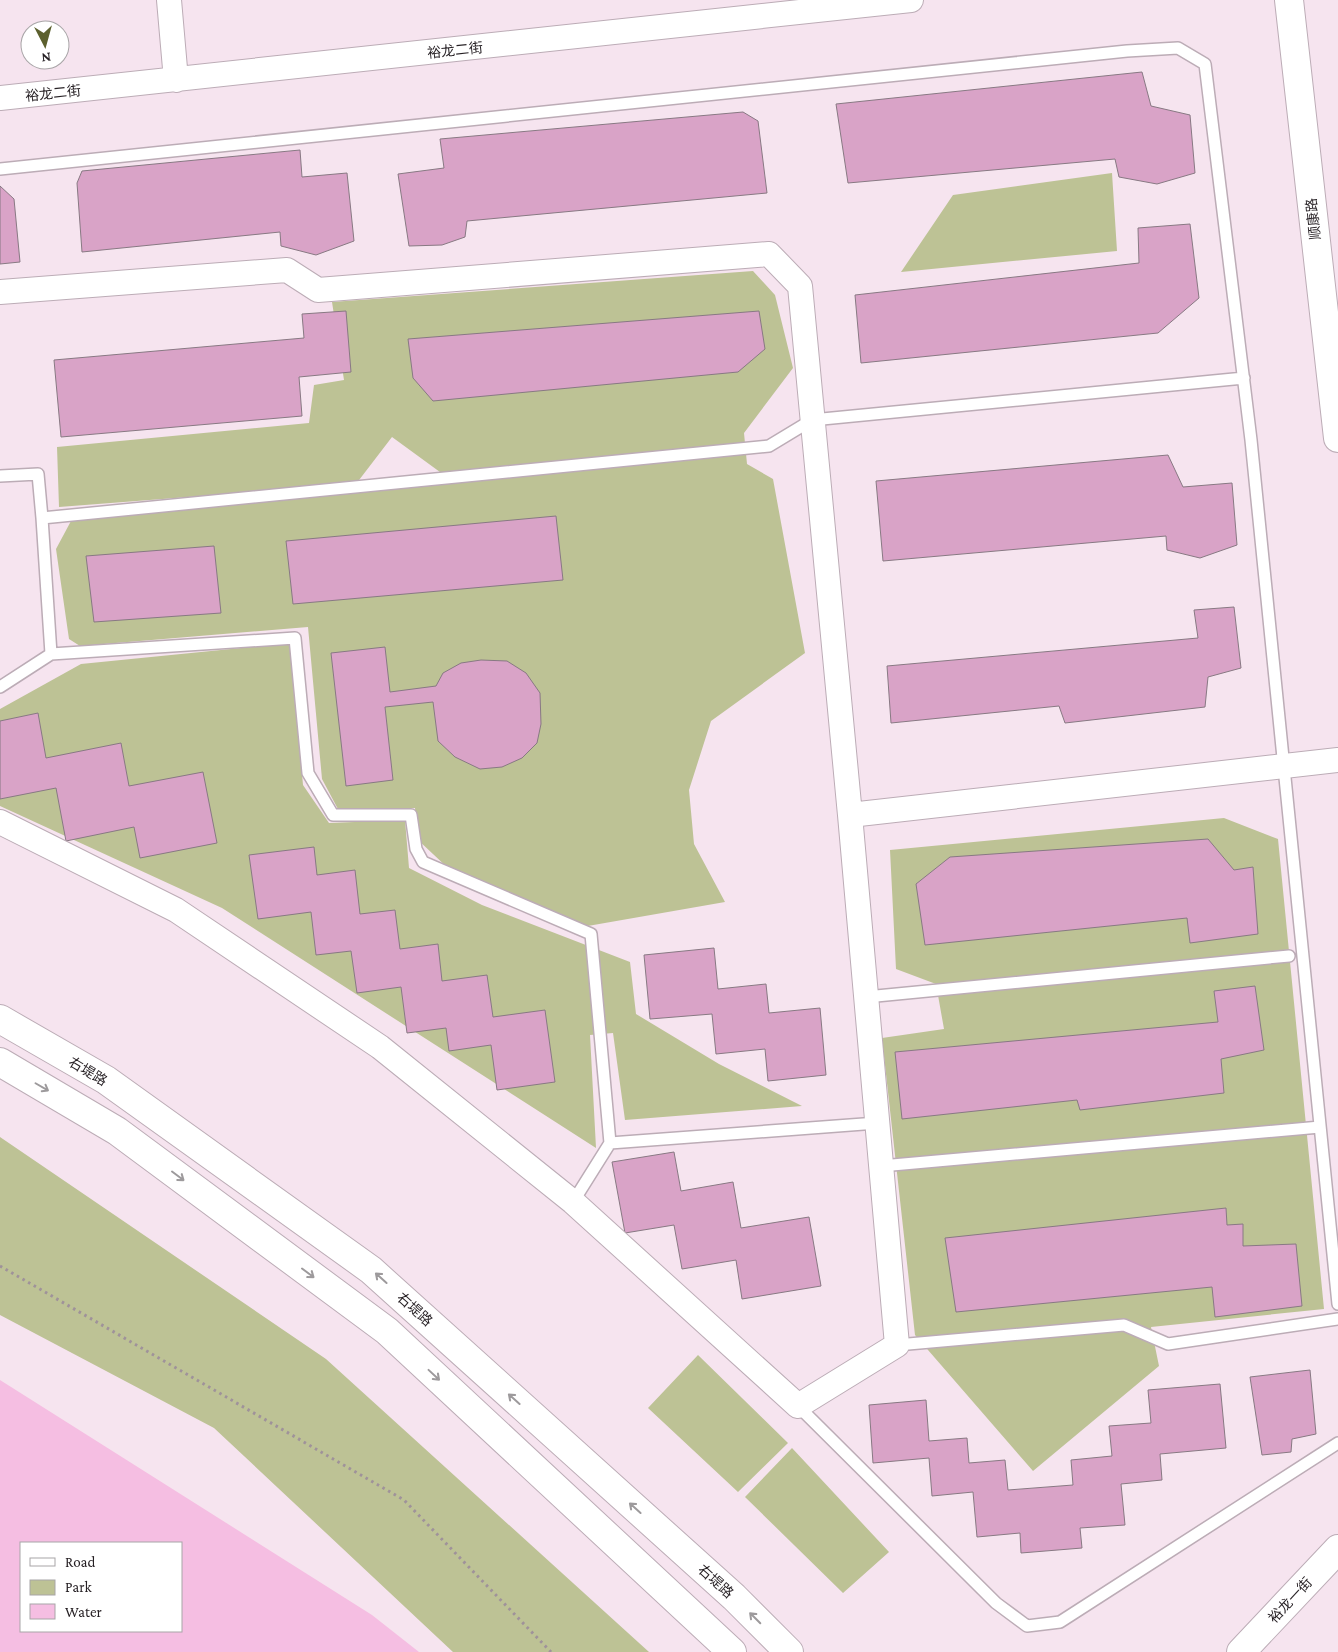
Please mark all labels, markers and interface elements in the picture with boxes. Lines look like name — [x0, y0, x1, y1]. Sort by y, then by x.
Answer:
north arrow — [20, 20, 70, 70]
street label: 裕龙二街 — [426, 39, 484, 61]
text: N — [40, 49, 52, 66]
street label: 裕龙二街 — [24, 82, 82, 104]
street label: 顺康路 — [1303, 197, 1323, 241]
street label: 右堤路 — [66, 1053, 110, 1089]
one-way arrow — [35, 1082, 50, 1092]
one-way arrow — [171, 1171, 185, 1181]
one-way arrow — [301, 1268, 315, 1278]
one-way arrow — [374, 1272, 387, 1284]
street label: 右堤路 — [394, 1289, 436, 1329]
one-way arrow — [428, 1369, 441, 1381]
one-way arrow — [508, 1393, 521, 1405]
one-way arrow — [629, 1502, 642, 1514]
legend — [20, 1542, 182, 1632]
text: Road — [65, 1554, 96, 1570]
street label: 右堤路 — [695, 1561, 737, 1601]
street label: 裕龙一街 — [1265, 1574, 1315, 1626]
text: Park — [65, 1579, 92, 1595]
text: Water — [65, 1604, 102, 1620]
one-way arrow — [749, 1612, 761, 1624]

